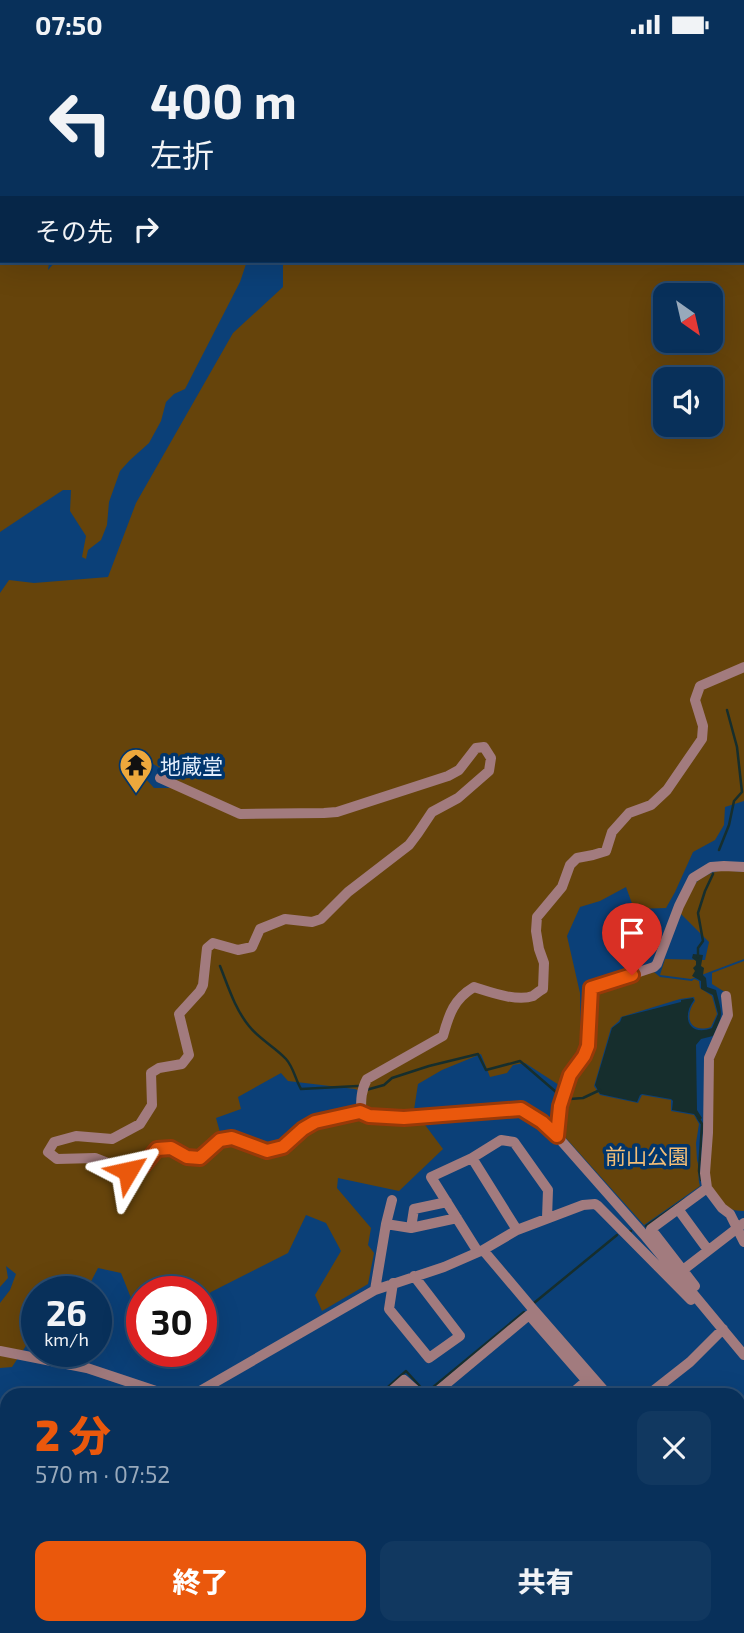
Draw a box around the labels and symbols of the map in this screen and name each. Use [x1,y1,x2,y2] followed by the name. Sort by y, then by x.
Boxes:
[653,283,723,353] north arrow
[117,746,155,795] temple icon: 地蔵堂
[160,753,223,778] place label: 地蔵堂
[602,903,662,975] pin
[91,1134,165,1208] position arrow
[605,1143,689,1168] park label: 前山公園
[126,1276,217,1367] speed limit sign: 30

